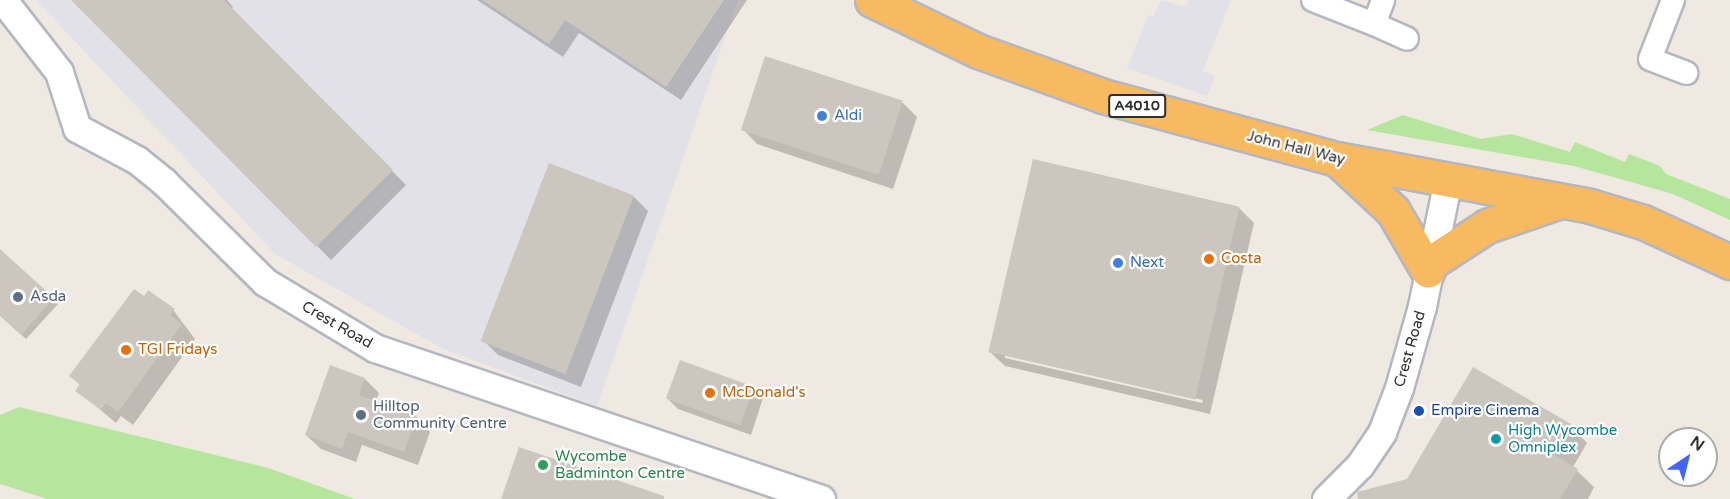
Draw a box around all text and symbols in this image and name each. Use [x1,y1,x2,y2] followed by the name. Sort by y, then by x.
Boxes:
[1107,95,1167,117] road number: A4010
[834,107,862,125] place label: Aldi
[815,109,829,123] marker: Aldi
[1245,127,1347,169] street label: John Hall Way
[1221,250,1262,268] place label: Costa
[1202,252,1216,266] marker: Costa
[1130,254,1164,272] place label: Next
[1111,256,1125,270] marker: Next
[30,288,66,306] place label: Asda
[11,290,25,304] marker: Asda
[298,298,376,352] street label: Crest Road
[1390,309,1430,389] street label: Crest Road
[138,341,218,359] place label: TGI Fridays
[119,343,133,357] marker: TGI Fridays
[722,384,806,402] place label: McDonald's
[703,386,717,400] marker: McDonald's
[373,397,507,432] place label: Hilltop Community Centre
[1431,402,1539,420] place label: Empire Cinema
[1412,404,1426,418] marker: Empire Cinema
[354,408,368,422] marker: Hilltop Community Centre
[1508,421,1617,456] place label: High Wycombe Omniplex
[1658,427,1718,487] north arrow
[1489,432,1503,446] marker: High Wycombe Omniplex
[1686,432,1708,456] text: N
[555,447,685,482] place label: Wycombe Badminton Centre
[536,458,550,472] marker: Wycombe Badminton Centre

